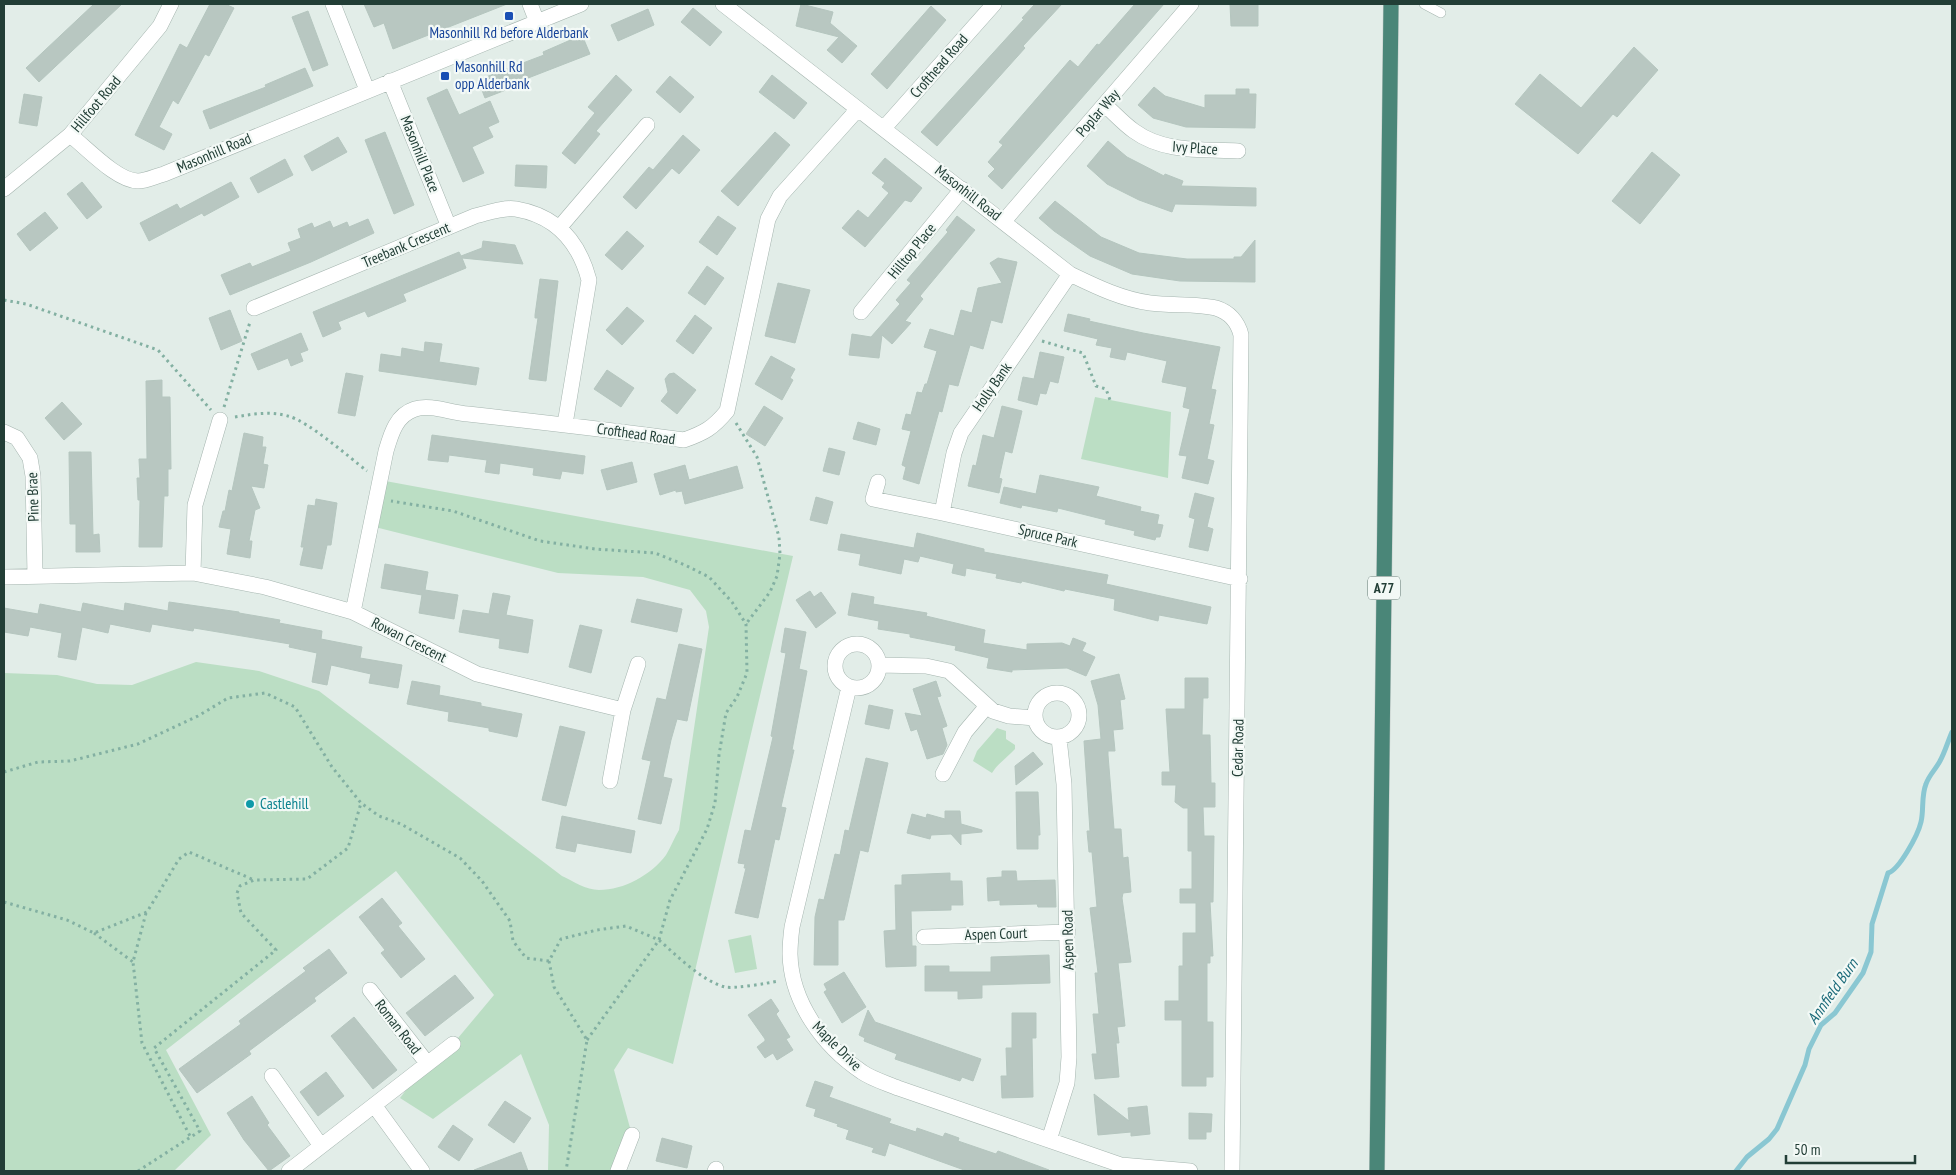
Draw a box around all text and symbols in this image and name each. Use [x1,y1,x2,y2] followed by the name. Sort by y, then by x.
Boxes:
[503,10,515,22] marker: Masonhill Rd before Alderbank
[430,23,589,42] place label: Masonhill Rd before Alderbank
[906,30,972,102] street label: Crofthead Road
[455,57,530,93] place label: Masonhill Rd opp Alderbank
[439,70,451,82] marker: Masonhill Rd opp Alderbank
[67,72,125,136] street label: Hillfoot Road
[1072,85,1124,140] street label: Poplar Way
[396,113,444,195] street label: Masonhill Place
[174,128,254,177] street label: Masonhill Road
[1172,136,1218,159] street label: Ivy Place
[931,161,1005,225] street label: Masonhill Road
[359,218,453,272] street label: Treebank Crescent
[883,219,940,282] street label: Hilltop Place
[968,358,1015,415] street label: Holly Bank
[596,419,676,448] street label: Crofthead Road
[22,472,43,522] street label: Pine Brae
[1017,519,1080,552] street label: Spruce Park
[1368,576,1400,600] road number: A77
[369,613,450,667] street label: Rowan Crescent
[1227,719,1248,777] street label: Cedar Road
[260,794,309,813] place label: Castlehill
[244,798,256,810] marker: Castlehill
[1057,910,1078,970] street label: Aspen Road
[964,923,1028,944] street label: Aspen Court
[1802,954,1862,1028] water label: Annfield Burn
[371,996,426,1058] street label: Roman Road
[809,1017,866,1074] street label: Maple Drive
[1786,1132,1915,1164] scale bar
[1794,1140,1820,1159] text: 50 m

